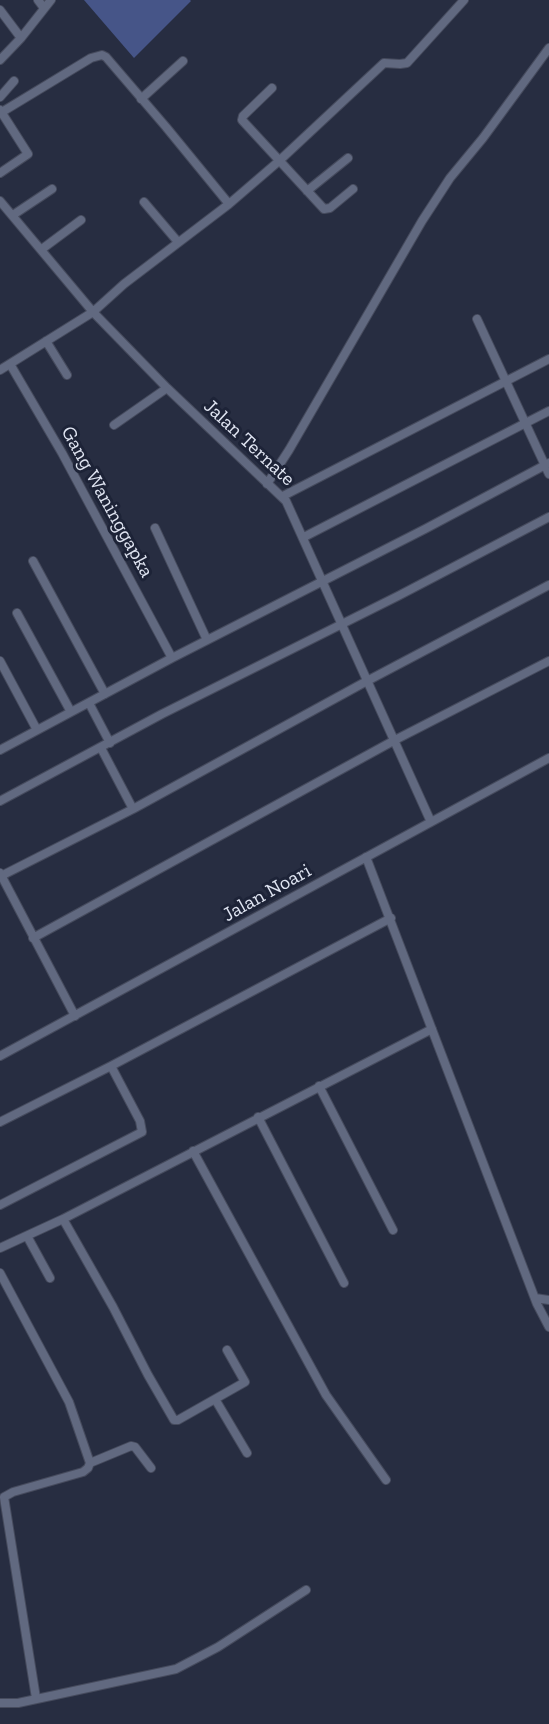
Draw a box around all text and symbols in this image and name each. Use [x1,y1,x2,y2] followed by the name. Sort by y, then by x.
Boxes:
[198,395,300,491] street label: Jalan Ternate
[56,422,158,582] street label: Gang Waninggapka
[219,859,315,927] street label: Jalan Noari

